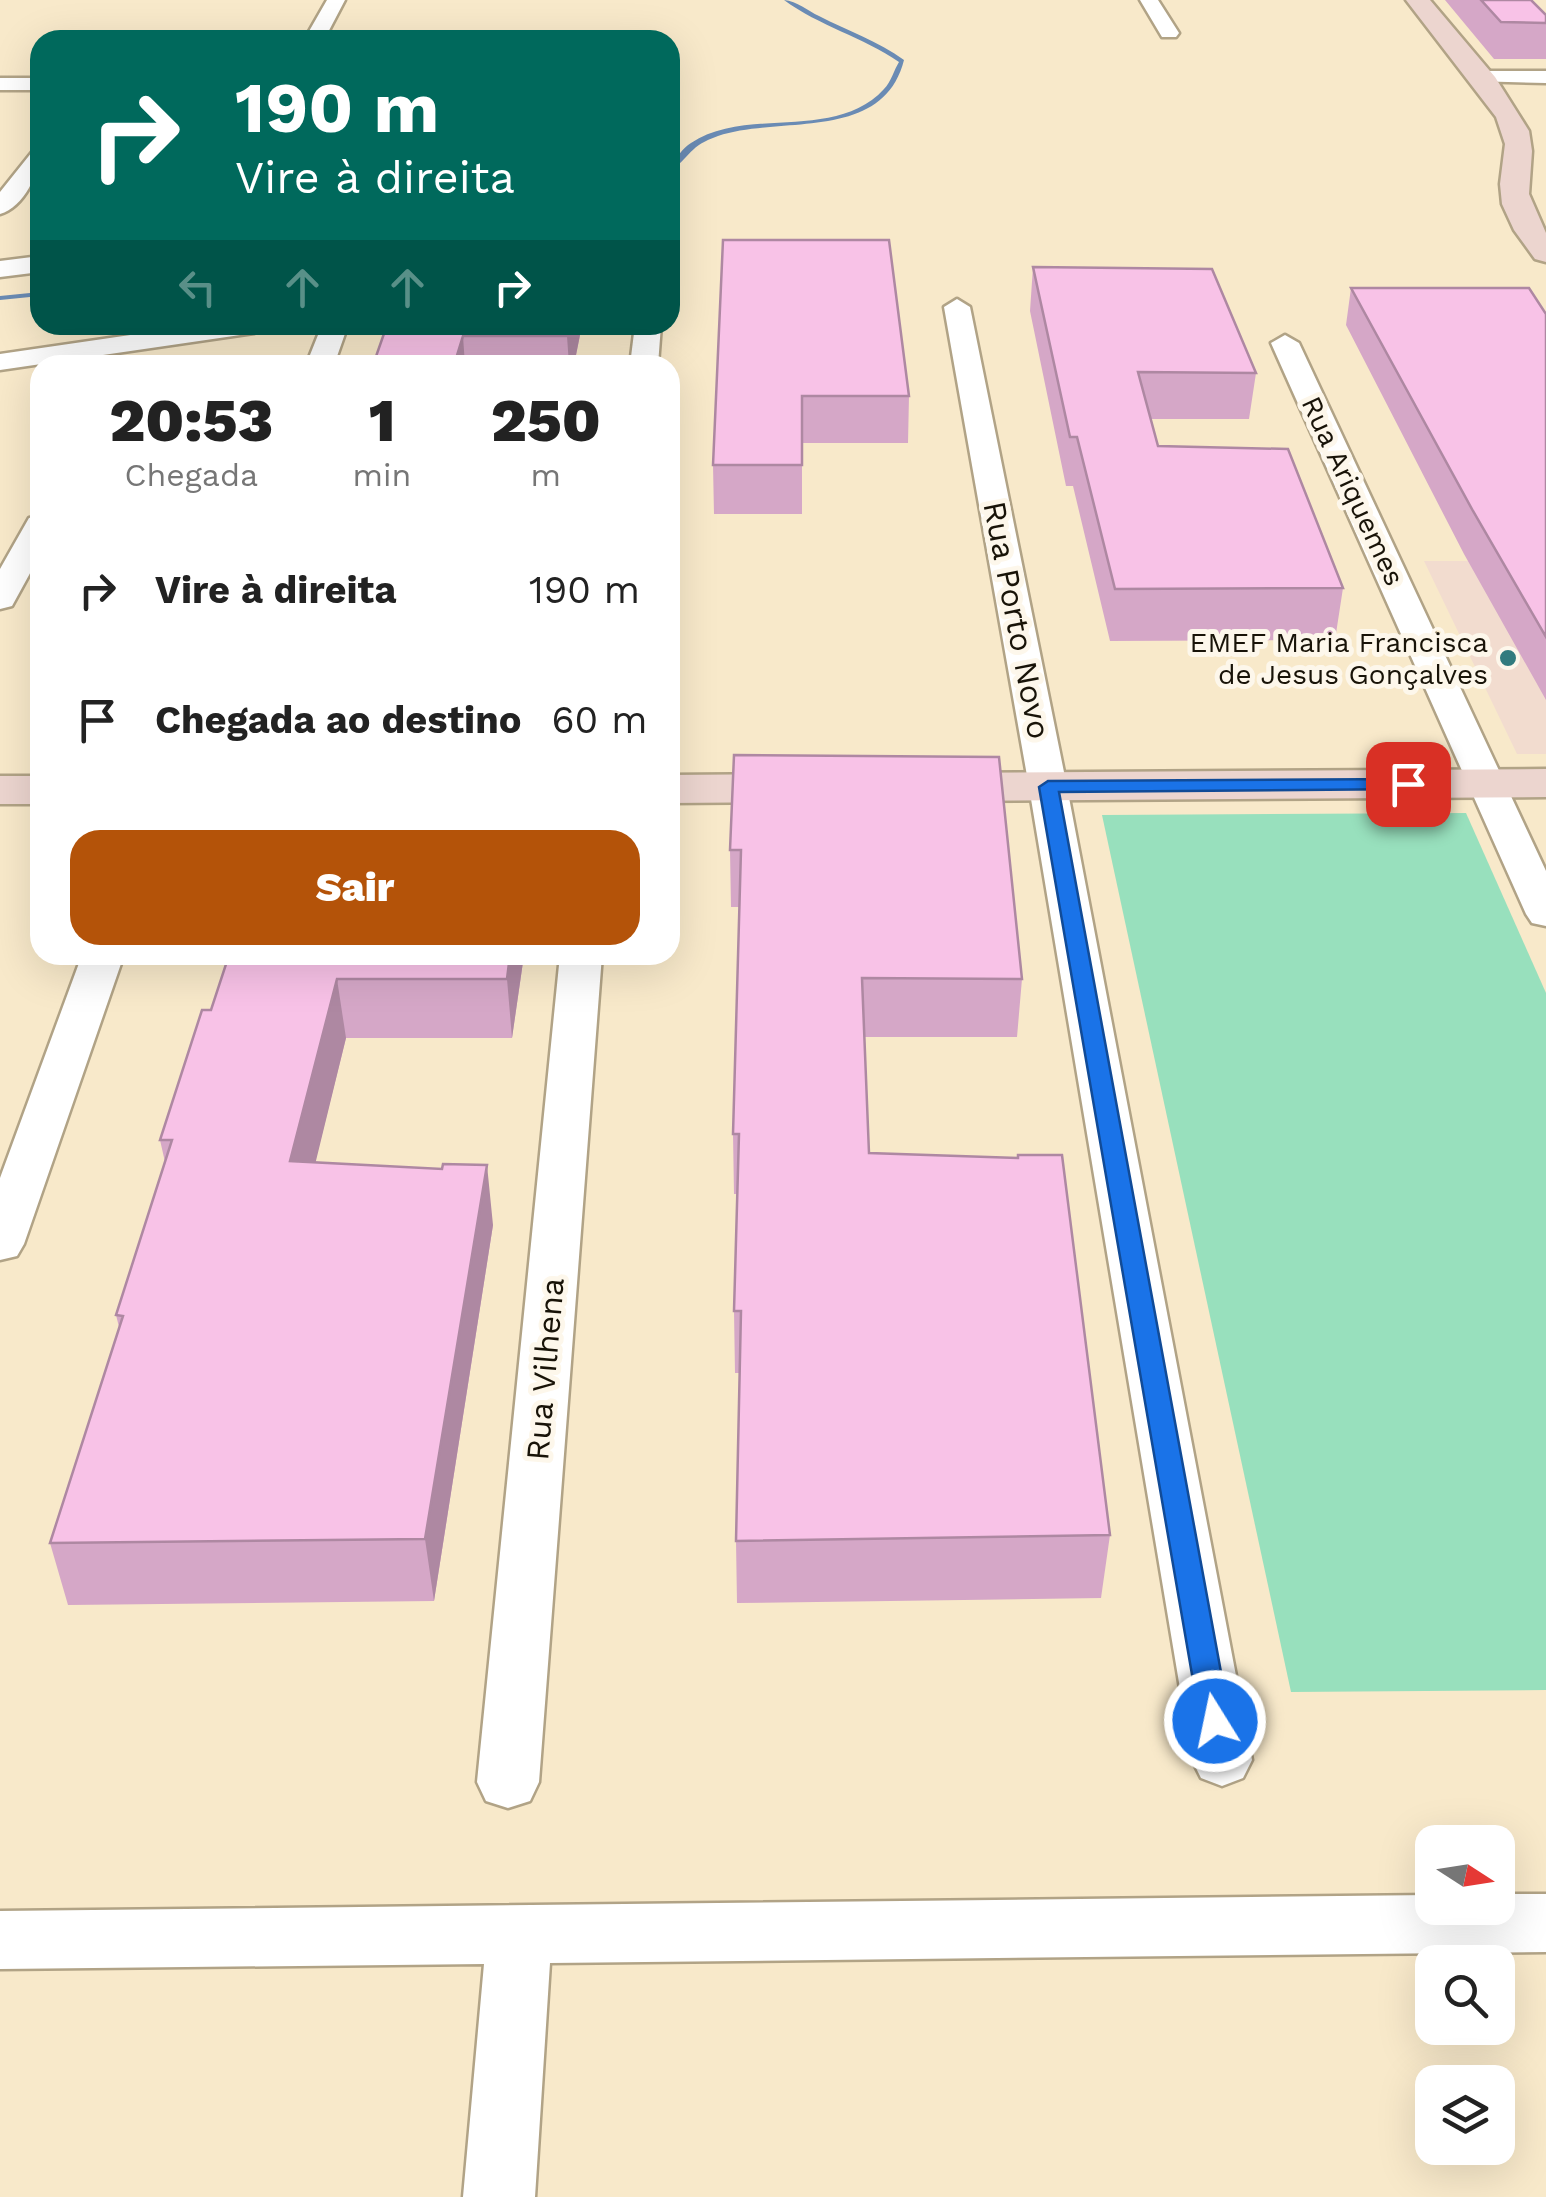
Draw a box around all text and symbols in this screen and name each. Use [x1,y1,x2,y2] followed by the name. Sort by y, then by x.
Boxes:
[235,67,439,149] text: 190 m
[70,70,200,200] icon: right
[235,151,515,204] text: Vire à direita
[170,260,225,315] icon: left
[275,260,330,315] icon: ahead
[380,260,435,315] icon: ahead
[485,260,540,315] icon: right
[109,385,273,456] text: 20:53
[369,385,395,456] text: 1
[491,385,601,456] text: 250
[1295,391,1411,591] street label: Rua Ariquemes
[125,456,258,494] text: Chegada
[353,456,411,494] text: min
[530,456,561,494] text: m
[975,498,1059,742] street label: Rua Porto Novo
[70,563,125,618] icon: right
[155,568,396,612] text: Vire à direita
[529,568,640,612] text: 190 m
[1190,626,1488,691] place label: EMEF Maria Francisca de Jesus Gonçalves
[1497,647,1519,669] marker: EMEF Maria Francisca de Jesus Gonçalves
[70,693,125,748] icon: arrive
[155,698,522,742] text: Chegada ao destino
[552,698,647,742] text: 60 m
[1366,742,1451,827] pin
[1381,757,1436,812] icon: arrive
[70,830,640,945] button: Sair
[518,1276,572,1462] street label: Rua Vilhena
[1163,1669,1267,1773] position arrow
[1415,1825,1515,1925] north arrow
[1415,1825,1515,2165] map controls
[1415,1945,1515,2045] button: search
[1415,2065,1515,2165] button: layers

